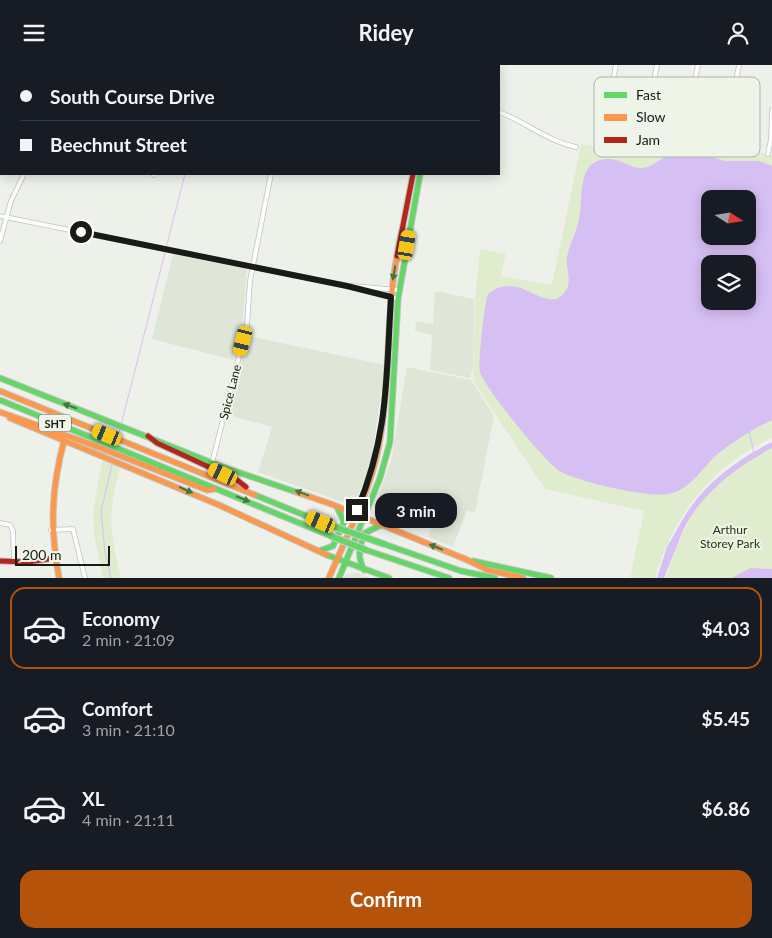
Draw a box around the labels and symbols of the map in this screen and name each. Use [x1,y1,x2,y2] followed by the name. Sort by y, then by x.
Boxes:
[594,77,760,157] legend
[636,86,661,103] text: Fast
[636,108,666,125] text: Slow
[636,131,660,148] text: Jam
[701,190,756,245] north arrow
[70,221,92,243] route start
[397,229,416,261] car
[389,266,397,282] one-way arrow
[232,325,253,357] car
[216,363,244,421] street label: Spice Lane
[62,402,77,409] one-way arrow
[39,414,71,431] road number: SHT
[90,422,123,448] car
[206,461,239,487] car
[179,487,193,495] one-way arrow
[294,489,309,497] one-way arrow
[374,493,457,527] callout: 3 min
[235,496,250,504] one-way arrow
[346,499,368,521] route end
[304,509,337,535] car
[700,522,761,551] park label: Arthur Storey Park
[15,543,110,566] scale bar
[429,543,443,551] one-way arrow

